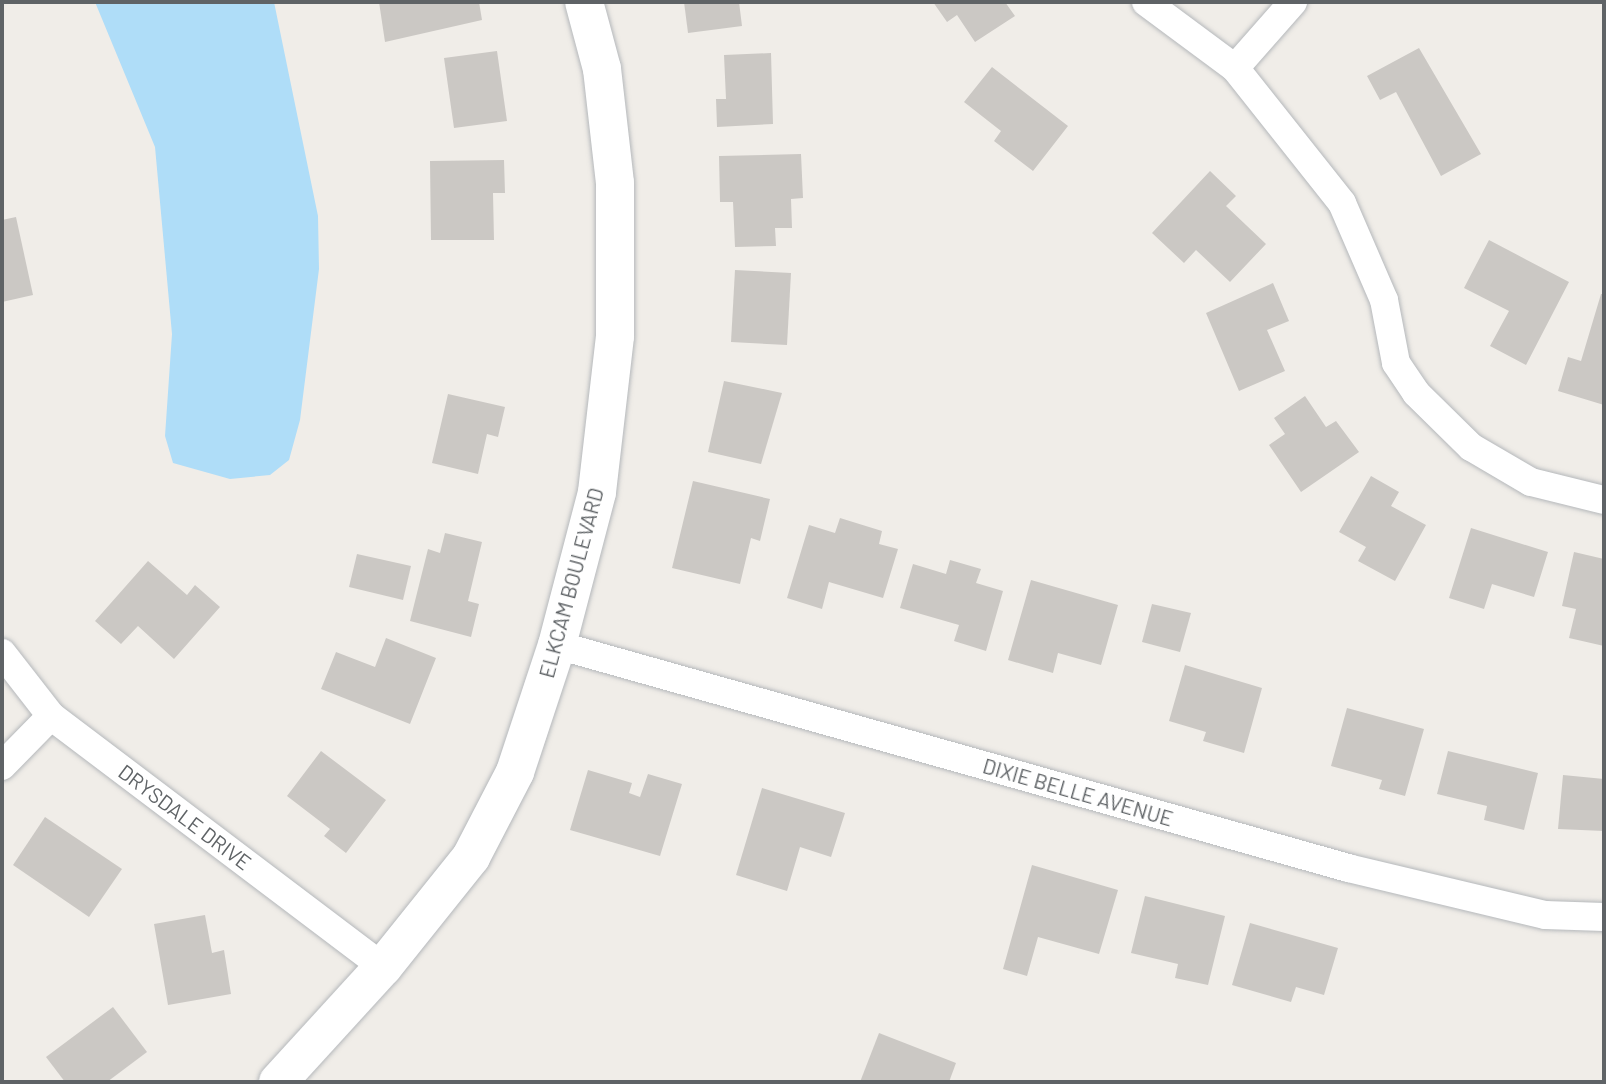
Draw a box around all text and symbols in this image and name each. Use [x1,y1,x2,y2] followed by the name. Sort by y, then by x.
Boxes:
[534,485,608,681] street label: ELKCAM BOULEVARD
[980,753,1176,831] street label: DIXIE BELLE AVENUE
[114,759,256,875] street label: DRYSDALE DRIVE

